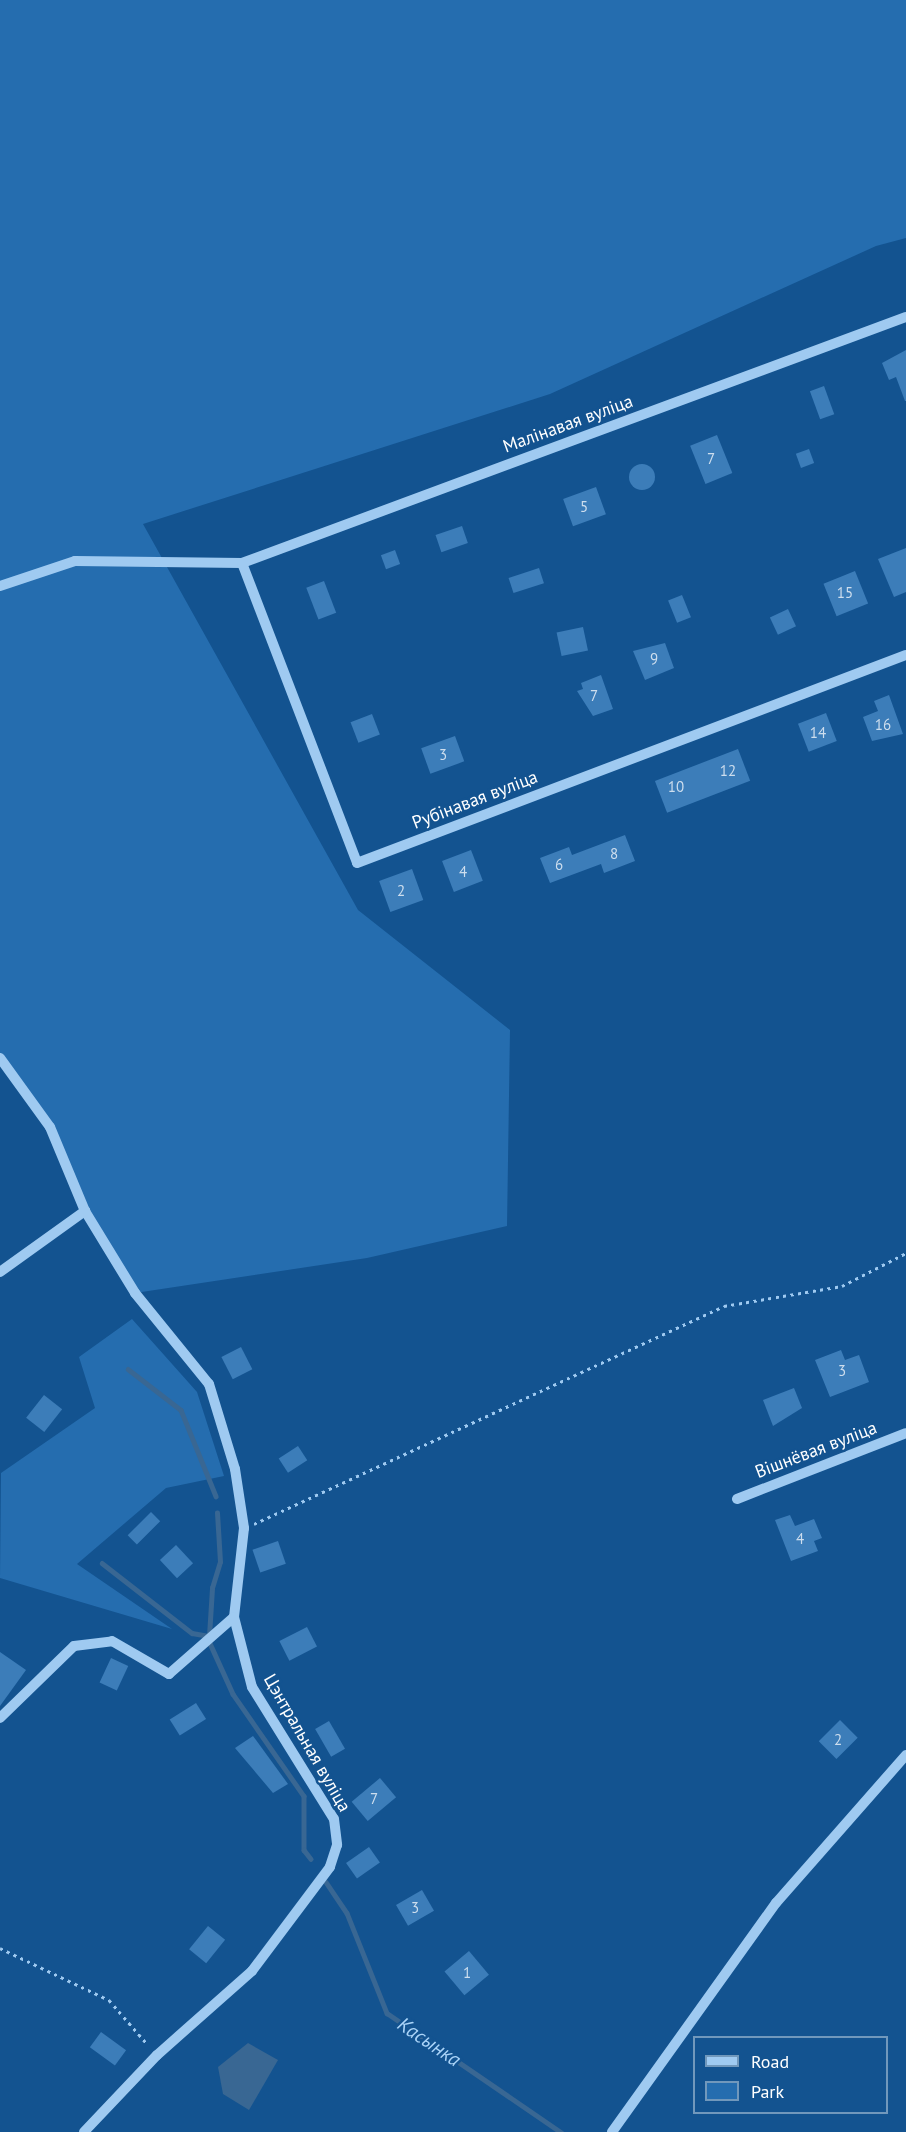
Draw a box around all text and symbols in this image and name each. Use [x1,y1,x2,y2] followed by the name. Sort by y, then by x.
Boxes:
[500,390,636,458] street label: Малінавая вуліца
[707,450,715,468] house number: 7
[580,498,588,516] house number: 5
[837,584,853,602] house number: 15
[650,650,658,668] house number: 9
[590,687,598,705] house number: 7
[875,716,891,734] house number: 16
[810,724,826,742] house number: 14
[439,746,447,764] house number: 3
[720,762,736,780] house number: 12
[409,766,541,834] street label: Рубінавая вуліца
[668,778,684,796] house number: 10
[610,845,618,863] house number: 8
[555,856,563,874] house number: 6
[459,863,467,881] house number: 4
[397,882,405,900] house number: 2
[838,1362,846,1380] house number: 3
[752,1417,880,1483] street label: Вішнёвая вуліца
[796,1530,804,1548] house number: 4
[259,1670,355,1816] street label: Цэнтральная вуліца
[834,1731,842,1749] house number: 2
[370,1790,378,1808] house number: 7
[411,1899,419,1917] house number: 3
[463,1964,471,1982] house number: 1
[393,2012,465,2072] water label: Касынка
[693,2036,888,2114] legend
[751,2050,789,2073] text: Road
[751,2080,784,2103] text: Park

